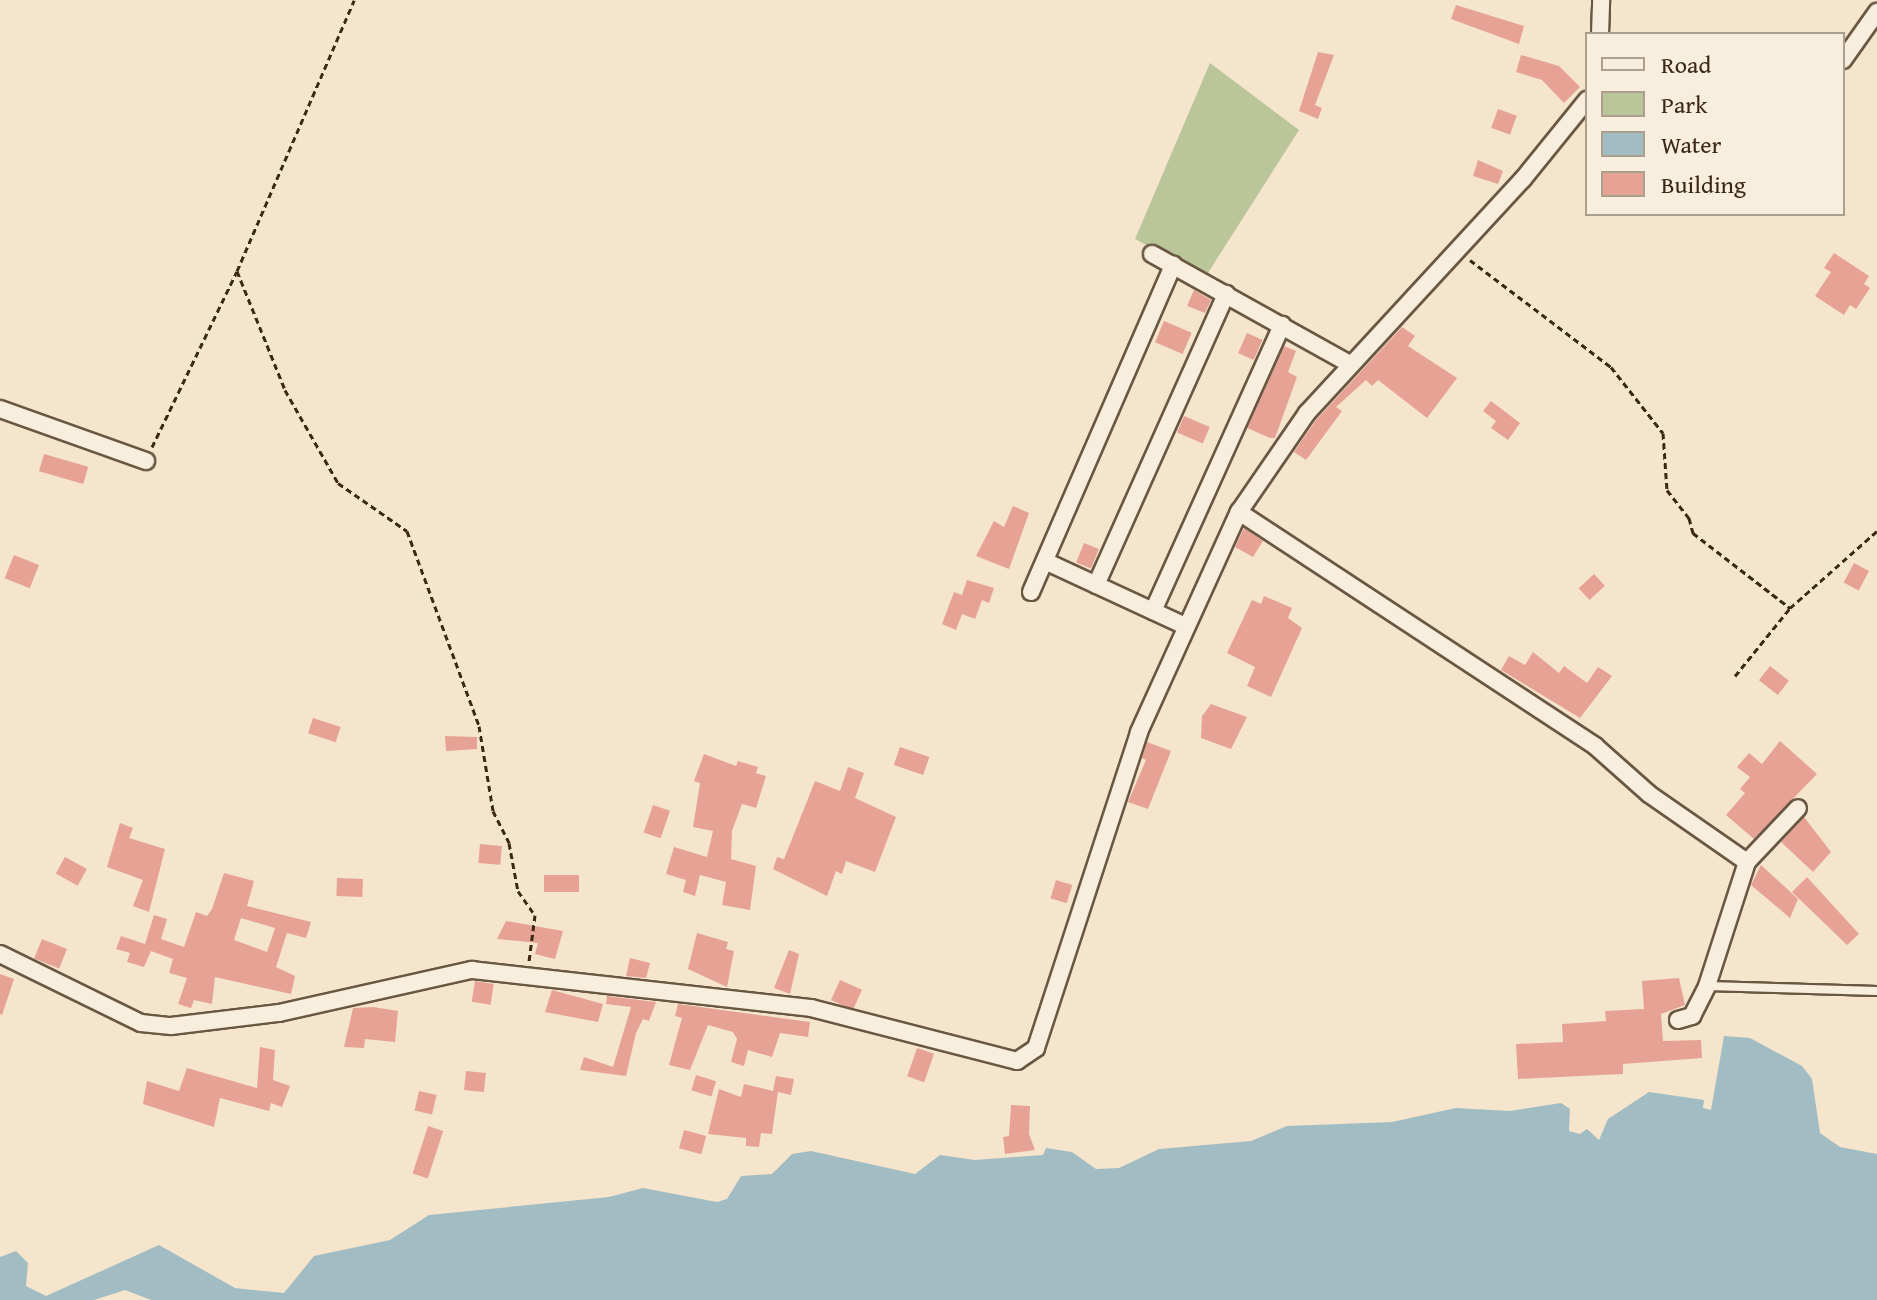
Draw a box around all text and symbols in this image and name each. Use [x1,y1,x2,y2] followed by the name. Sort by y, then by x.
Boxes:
[1585,32,1845,216] legend
[1661,47,1711,82] text: Road
[1661,87,1707,122] text: Park
[1661,127,1721,162] text: Water
[1661,167,1746,202] text: Building

